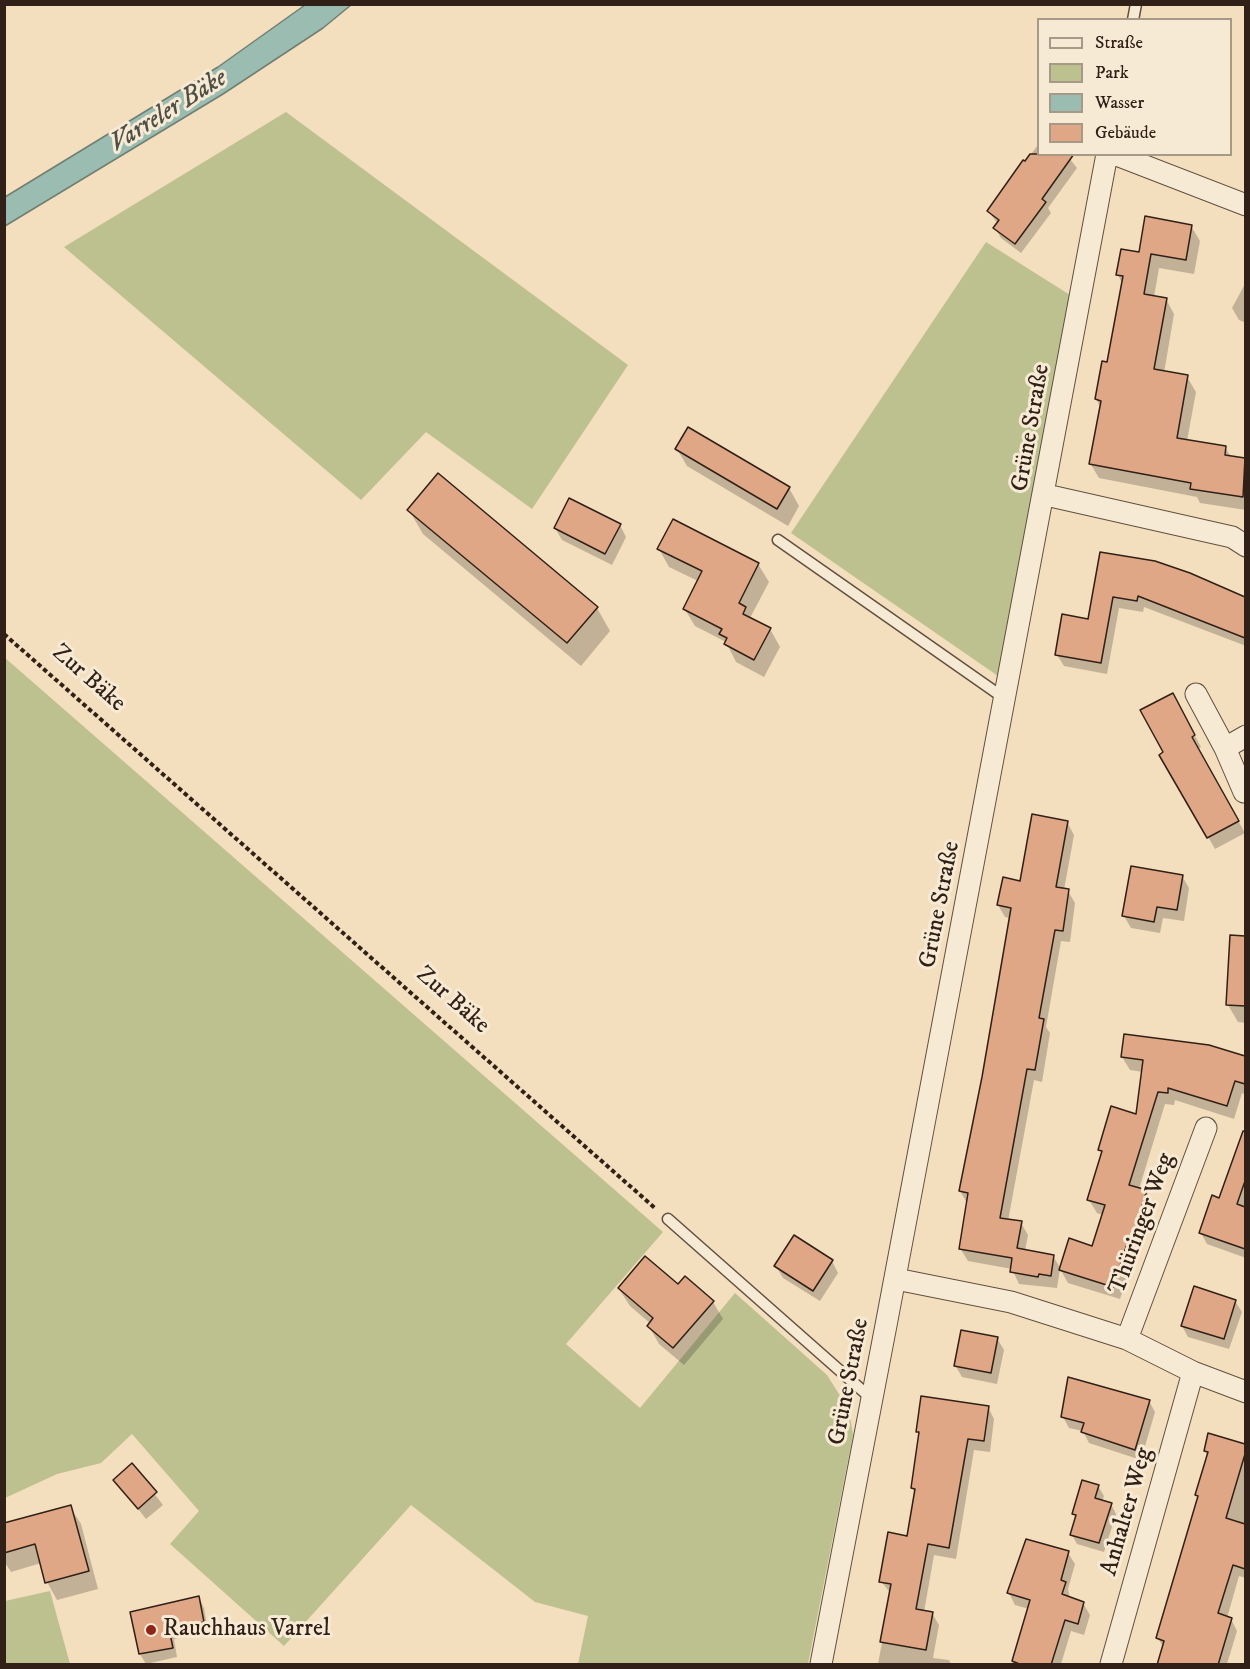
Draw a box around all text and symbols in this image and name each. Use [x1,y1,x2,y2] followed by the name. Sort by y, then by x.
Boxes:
[1037,18,1232,156] legend
[1095,32,1143,54] text: Straße
[1095,62,1129,84] text: Park
[105,64,233,160] water label: Varreler Bäke
[1095,92,1144,114] text: Wasser
[1095,122,1156,144] text: Gebäude
[1007,362,1057,494] street label: Grüne Straße
[45,639,131,719] street label: Zur Bäke
[915,839,967,971] street label: Grüne Straße
[409,961,495,1041] street label: Zur Bäke
[1104,1150,1182,1298] street label: Thüringer Weg
[824,1316,876,1448] street label: Grüne Straße
[1096,1445,1160,1579] street label: Anhalter Weg
[163,1616,330,1644] place label: Rauchhaus Varrel
[144,1623,158,1637] marker: Rauchhaus Varrel

